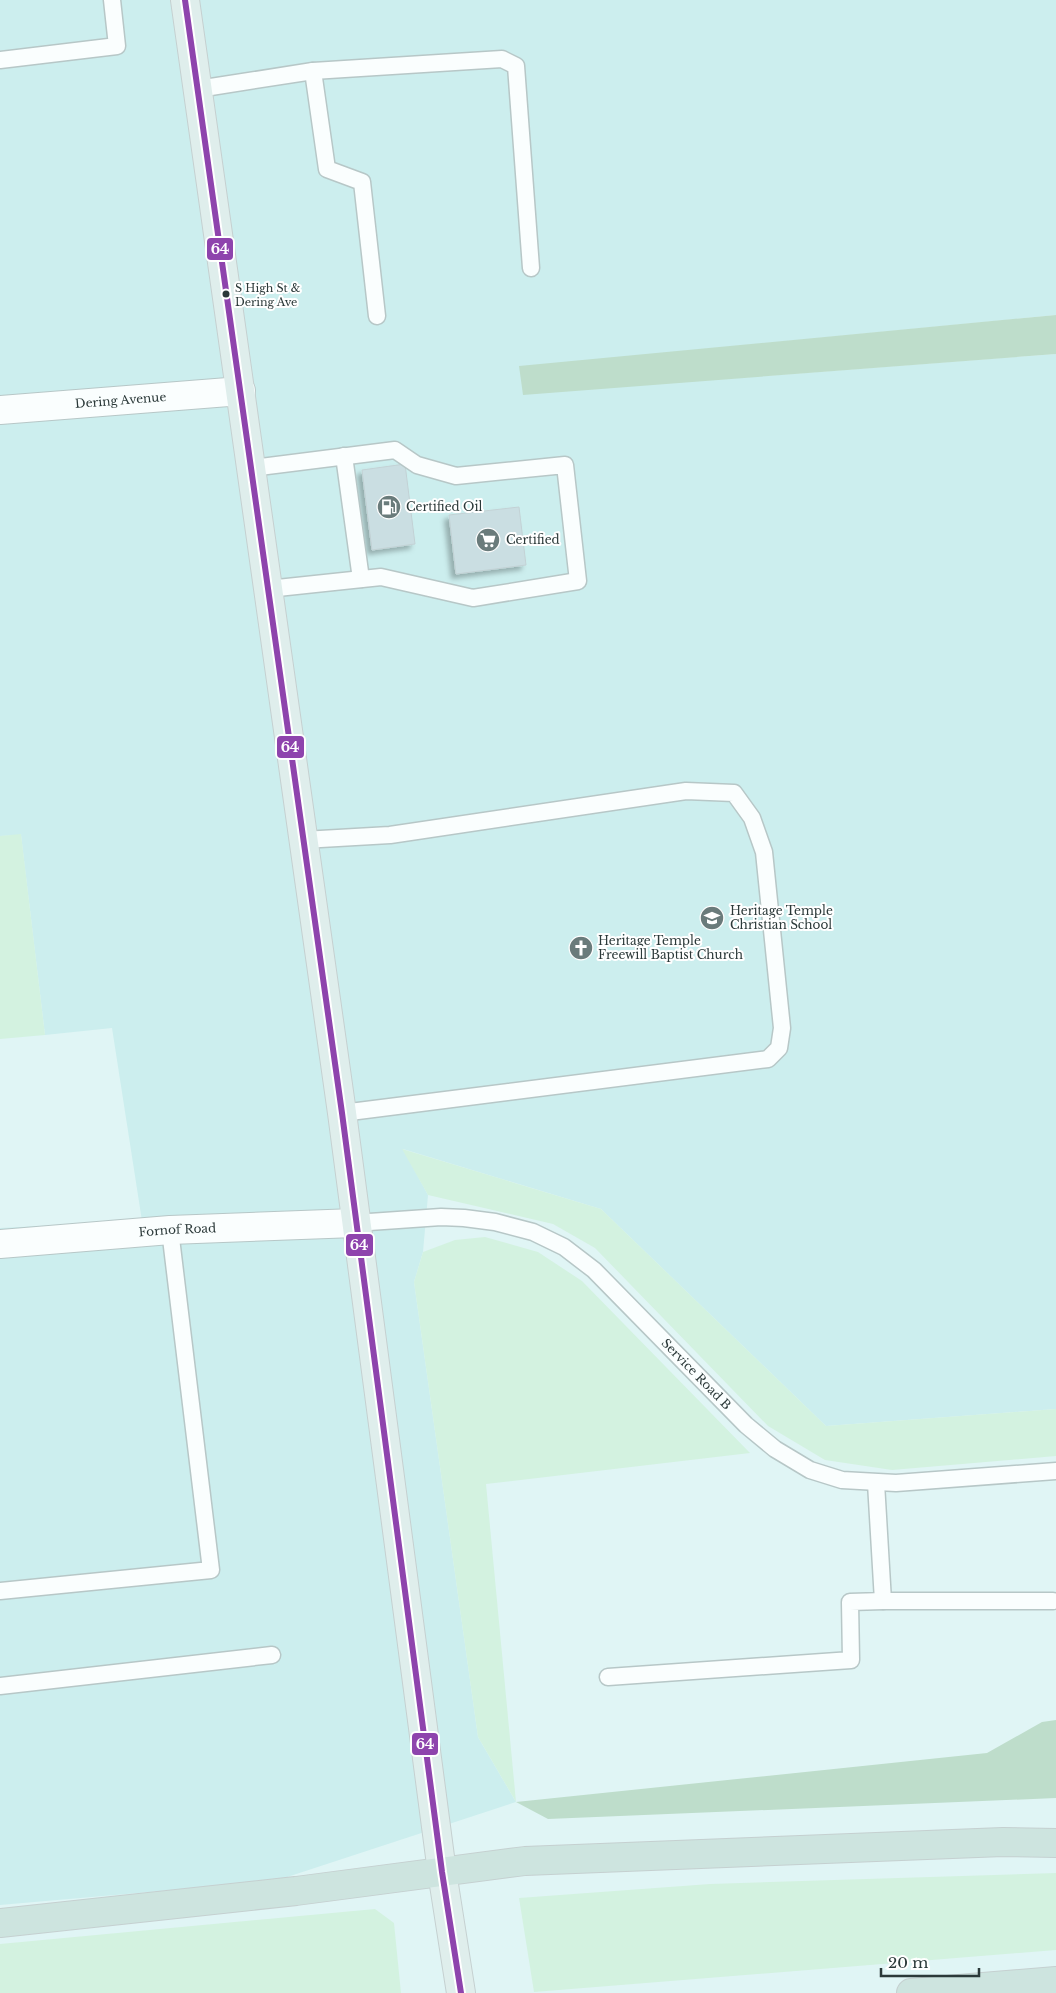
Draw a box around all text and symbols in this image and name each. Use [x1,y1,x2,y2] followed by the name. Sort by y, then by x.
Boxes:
[206,237,234,261] line badge: 64
[211,240,229,258] text: 64
[235,281,301,309] place label: S High St & Dering Ave
[221,289,231,299] marker: S High St & Dering Ave
[74,389,167,411] street label: Dering Avenue
[376,494,402,520] fuel station icon: Certified Oil
[406,499,483,514] place label: Certified Oil
[475,527,501,553] supermarket icon: Certified
[506,532,560,547] place label: Certified
[276,735,305,759] line badge: 64
[281,738,299,756] text: 64
[730,903,833,932] place label: Heritage Temple Christian School
[699,905,725,931] school or university icon: Heritage Temple Christian School
[598,933,743,962] place label: Heritage Temple Freewill Baptist Church
[568,935,594,961] church icon: Heritage Temple Freewill Baptist Church
[138,1220,216,1240] street label: Fornof Road
[345,1233,374,1257] line badge: 64
[350,1236,368,1254] text: 64
[659,1335,735,1412] street label: Service Road B
[411,1732,439,1756] line badge: 64
[416,1735,434,1753] text: 64
[881,1946,978,1978] scale bar
[888,1953,928,1972] text: 20 m

